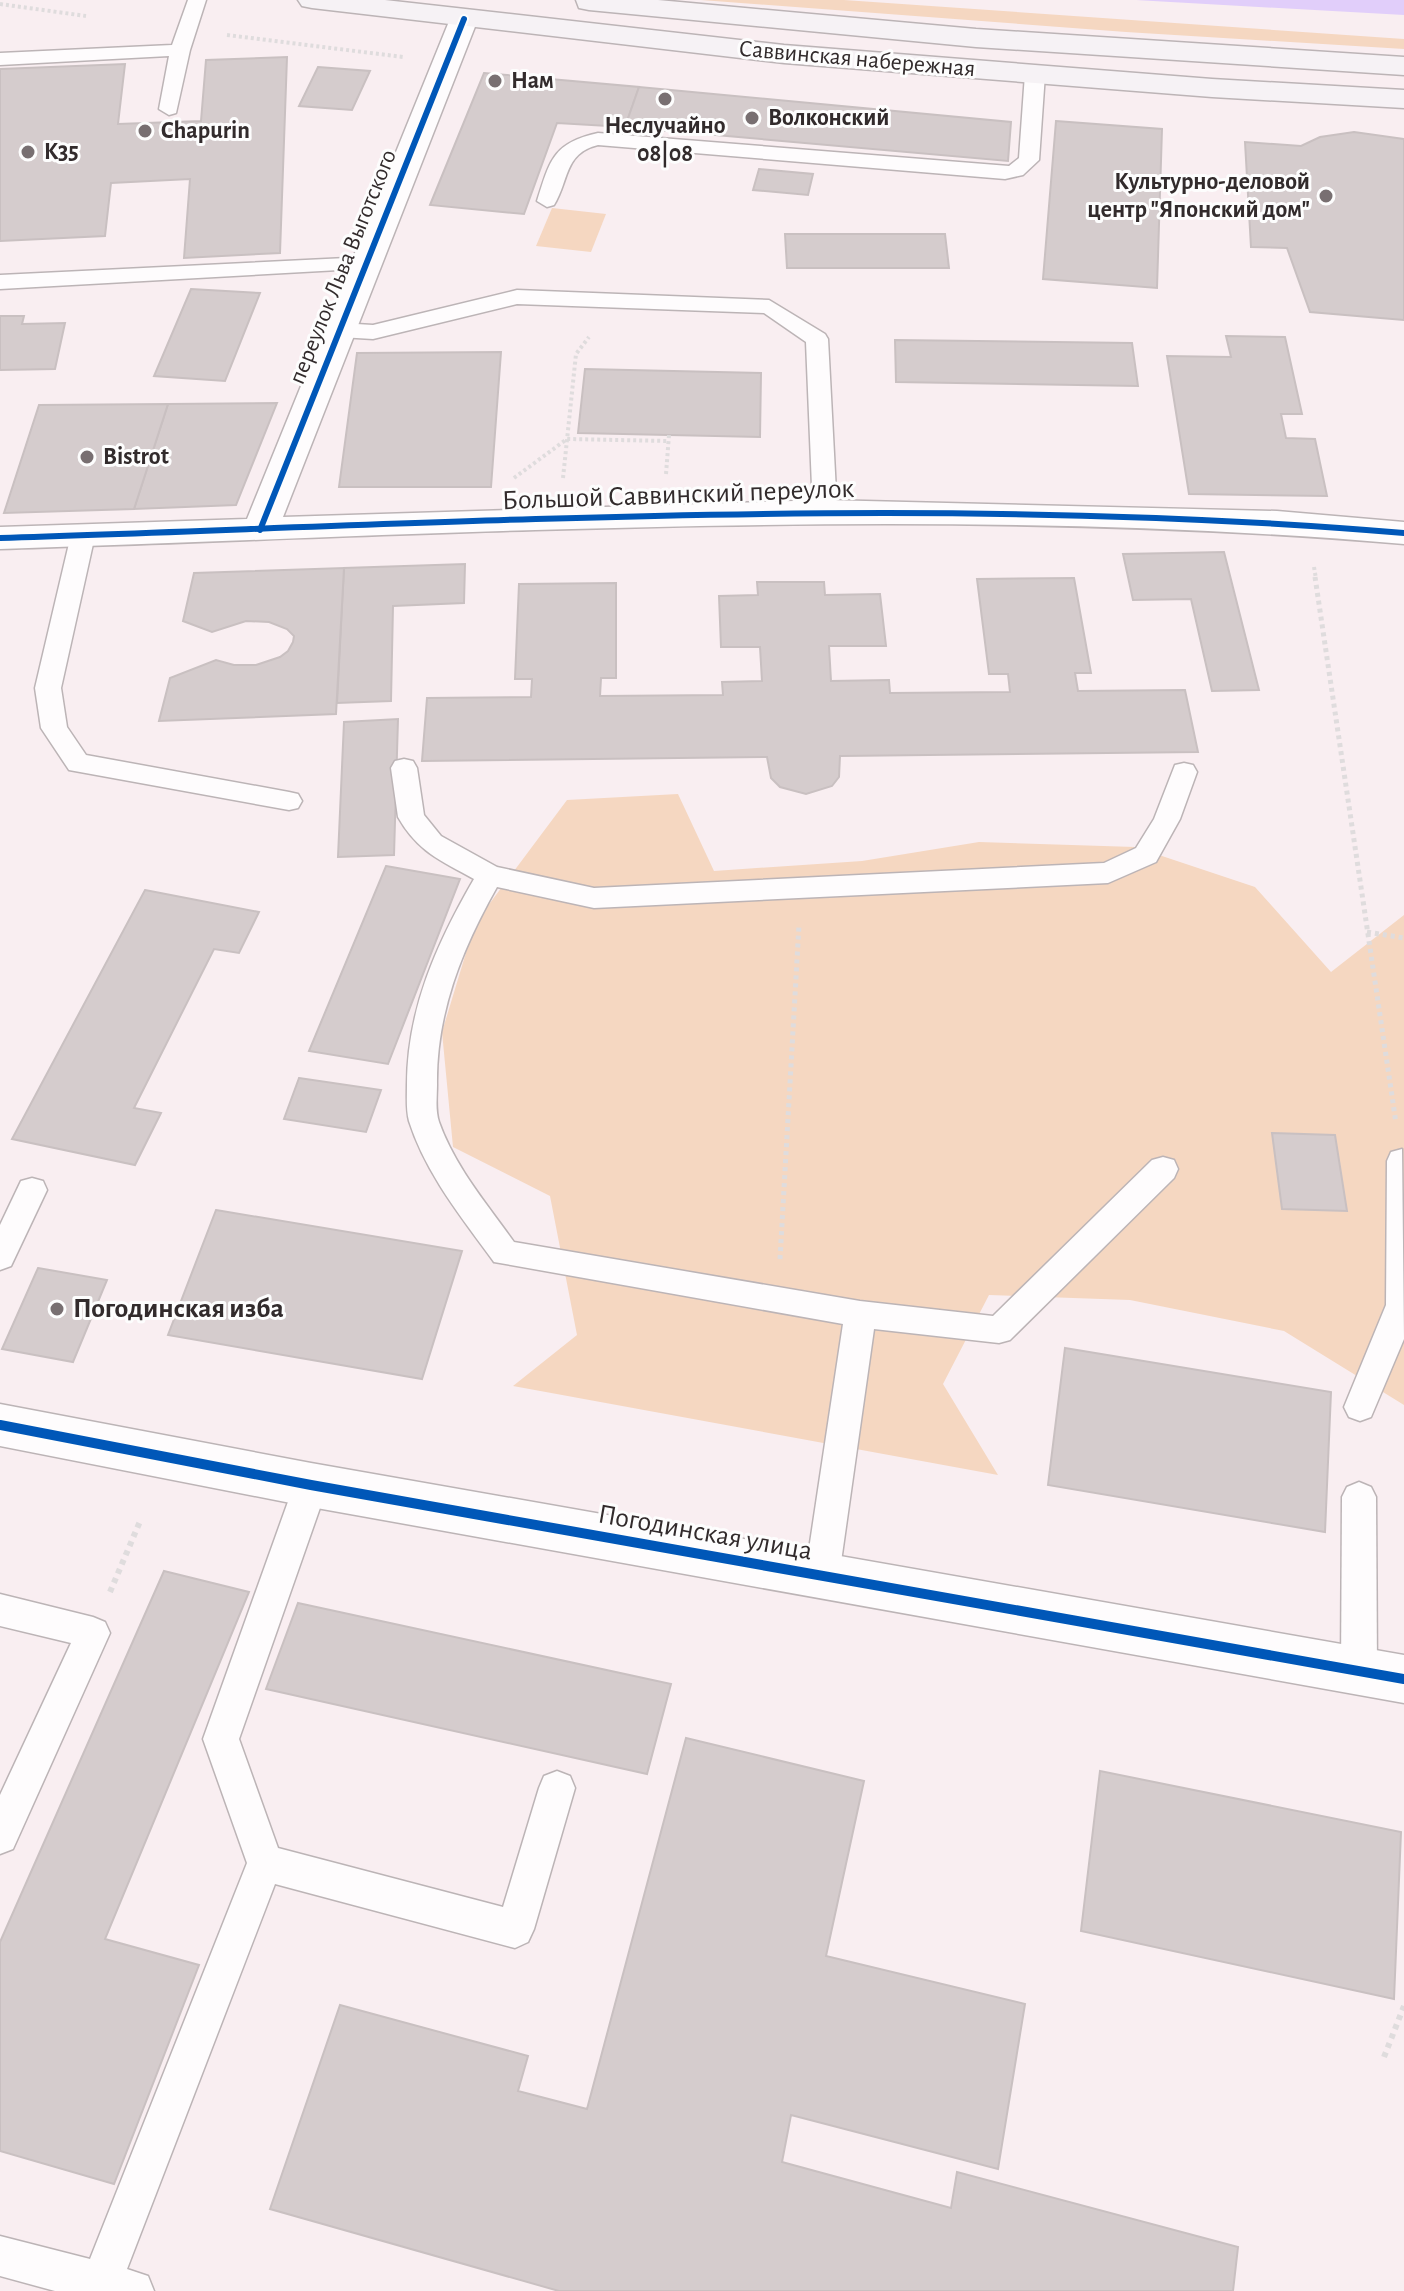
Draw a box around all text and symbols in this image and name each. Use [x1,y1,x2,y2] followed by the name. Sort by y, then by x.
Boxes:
[738,37,976,81] street label: Саввинская набережная
[511,69,554,93] place label: Нам
[486,72,504,90] marker: Нам
[656,90,674,108] marker: Неслучайно 08|08
[768,106,889,130] place label: Волконский
[743,109,761,127] marker: Волконский
[605,114,726,168] place label: Неслучайно 08|08
[161,119,250,143] place label: Chapurin
[136,122,154,140] marker: Chapurin
[44,140,79,164] place label: K35
[19,143,37,161] marker: K35
[285,146,401,388] street label: переулок Льва Выготского
[1087,170,1310,222] place label: Культурно-деловой центр "Японский дом"
[1317,187,1335,205] marker: Культурно-деловой центр "Японский дом"
[103,445,169,469] place label: Bistrot
[78,448,96,466] marker: Bistrot
[501,475,855,515] street label: Большой Саввинский переулок
[73,1295,284,1323] place label: Погодинская изба
[48,1300,66,1318] marker: Погодинская изба
[596,1500,815,1566] street label: Погодинская улица

